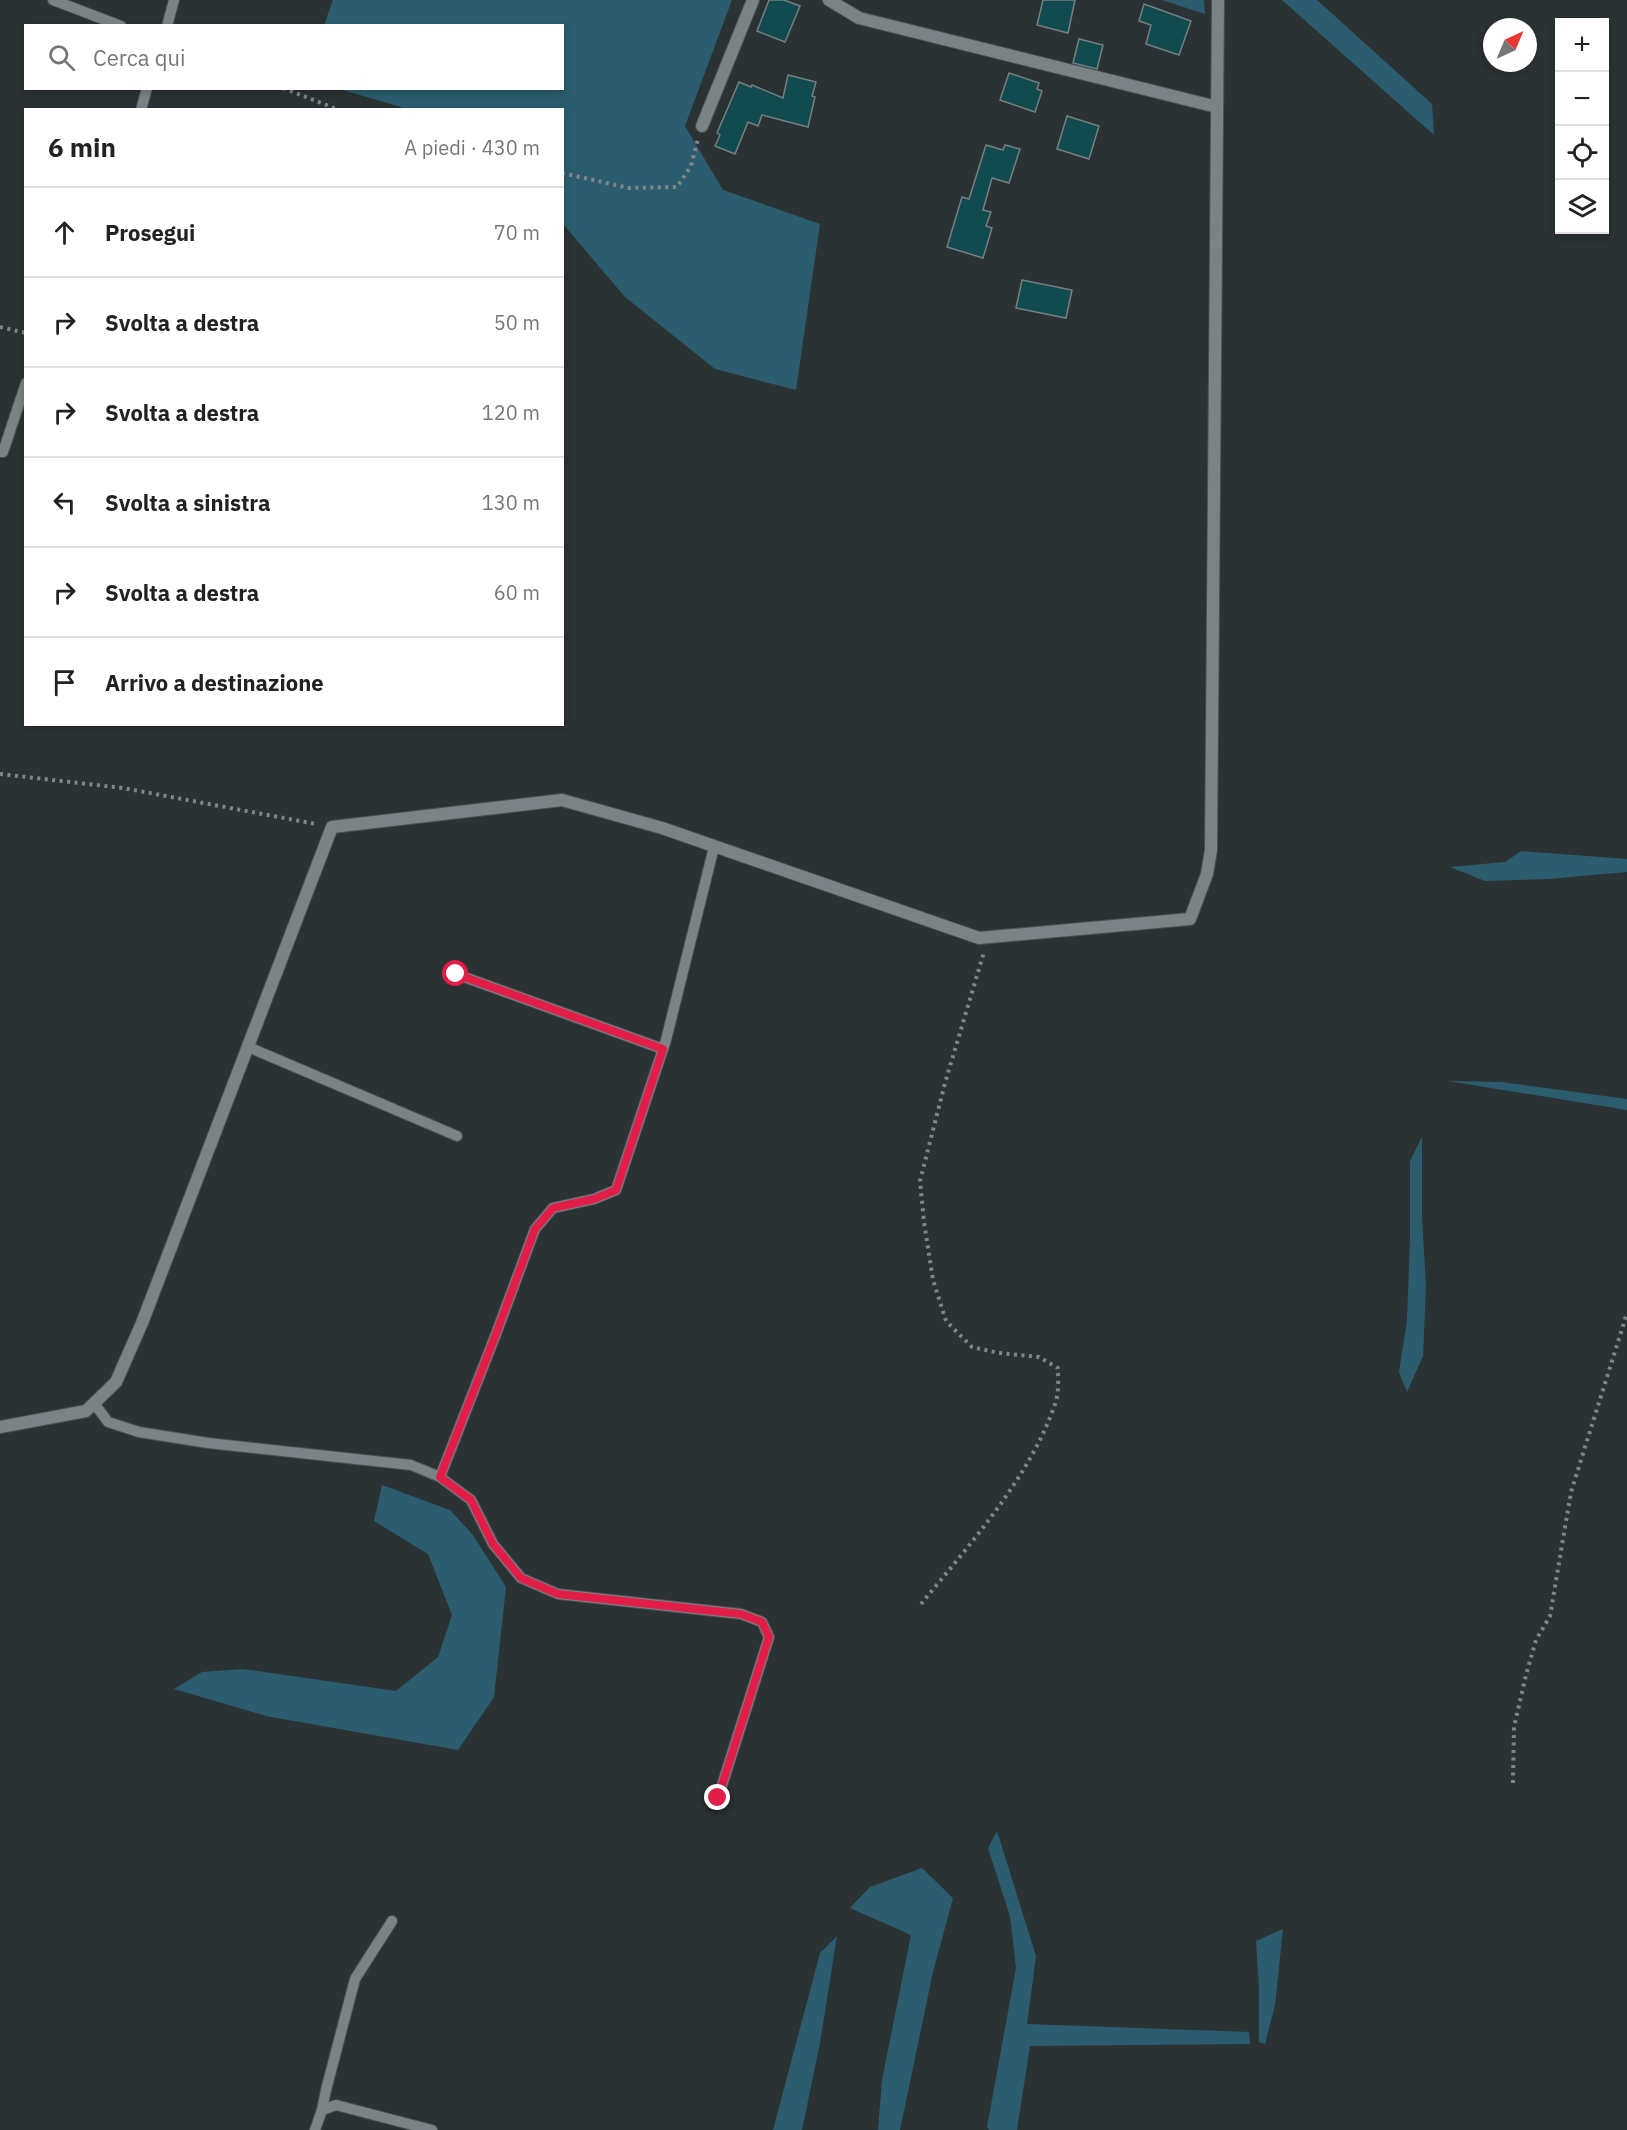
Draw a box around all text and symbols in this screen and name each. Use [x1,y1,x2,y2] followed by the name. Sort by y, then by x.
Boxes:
[1483,18,1537,72] north arrow
[1555,18,1609,234] map controls
[1555,18,1609,72] button: +
[24,24,564,90] search box
[45,41,78,74] icon: search
[93,43,185,72] text: Cerca qui
[1555,72,1609,126] button: −
[1555,126,1609,180] button: locate
[48,130,116,164] text: 6 min
[404,134,540,161] text: A piedi · 430 m
[1555,180,1609,234] button: layers
[48,216,81,249] icon: ahead
[105,218,195,247] text: Prosegui
[494,219,540,246] text: 70 m
[48,306,81,339] icon: right
[105,308,259,337] text: Svolta a destra
[494,309,540,336] text: 50 m
[48,396,81,429] icon: right
[105,398,259,427] text: Svolta a destra
[482,399,540,426] text: 120 m
[48,486,81,519] icon: left
[105,488,270,517] text: Svolta a sinistra
[482,489,540,516] text: 130 m
[48,576,81,609] icon: right
[105,578,259,607] text: Svolta a destra
[494,579,540,606] text: 60 m
[48,666,81,699] icon: arrive
[105,668,324,697] text: Arrivo a destinazione
[442,960,468,986] route start
[704,1784,730,1810] route end

